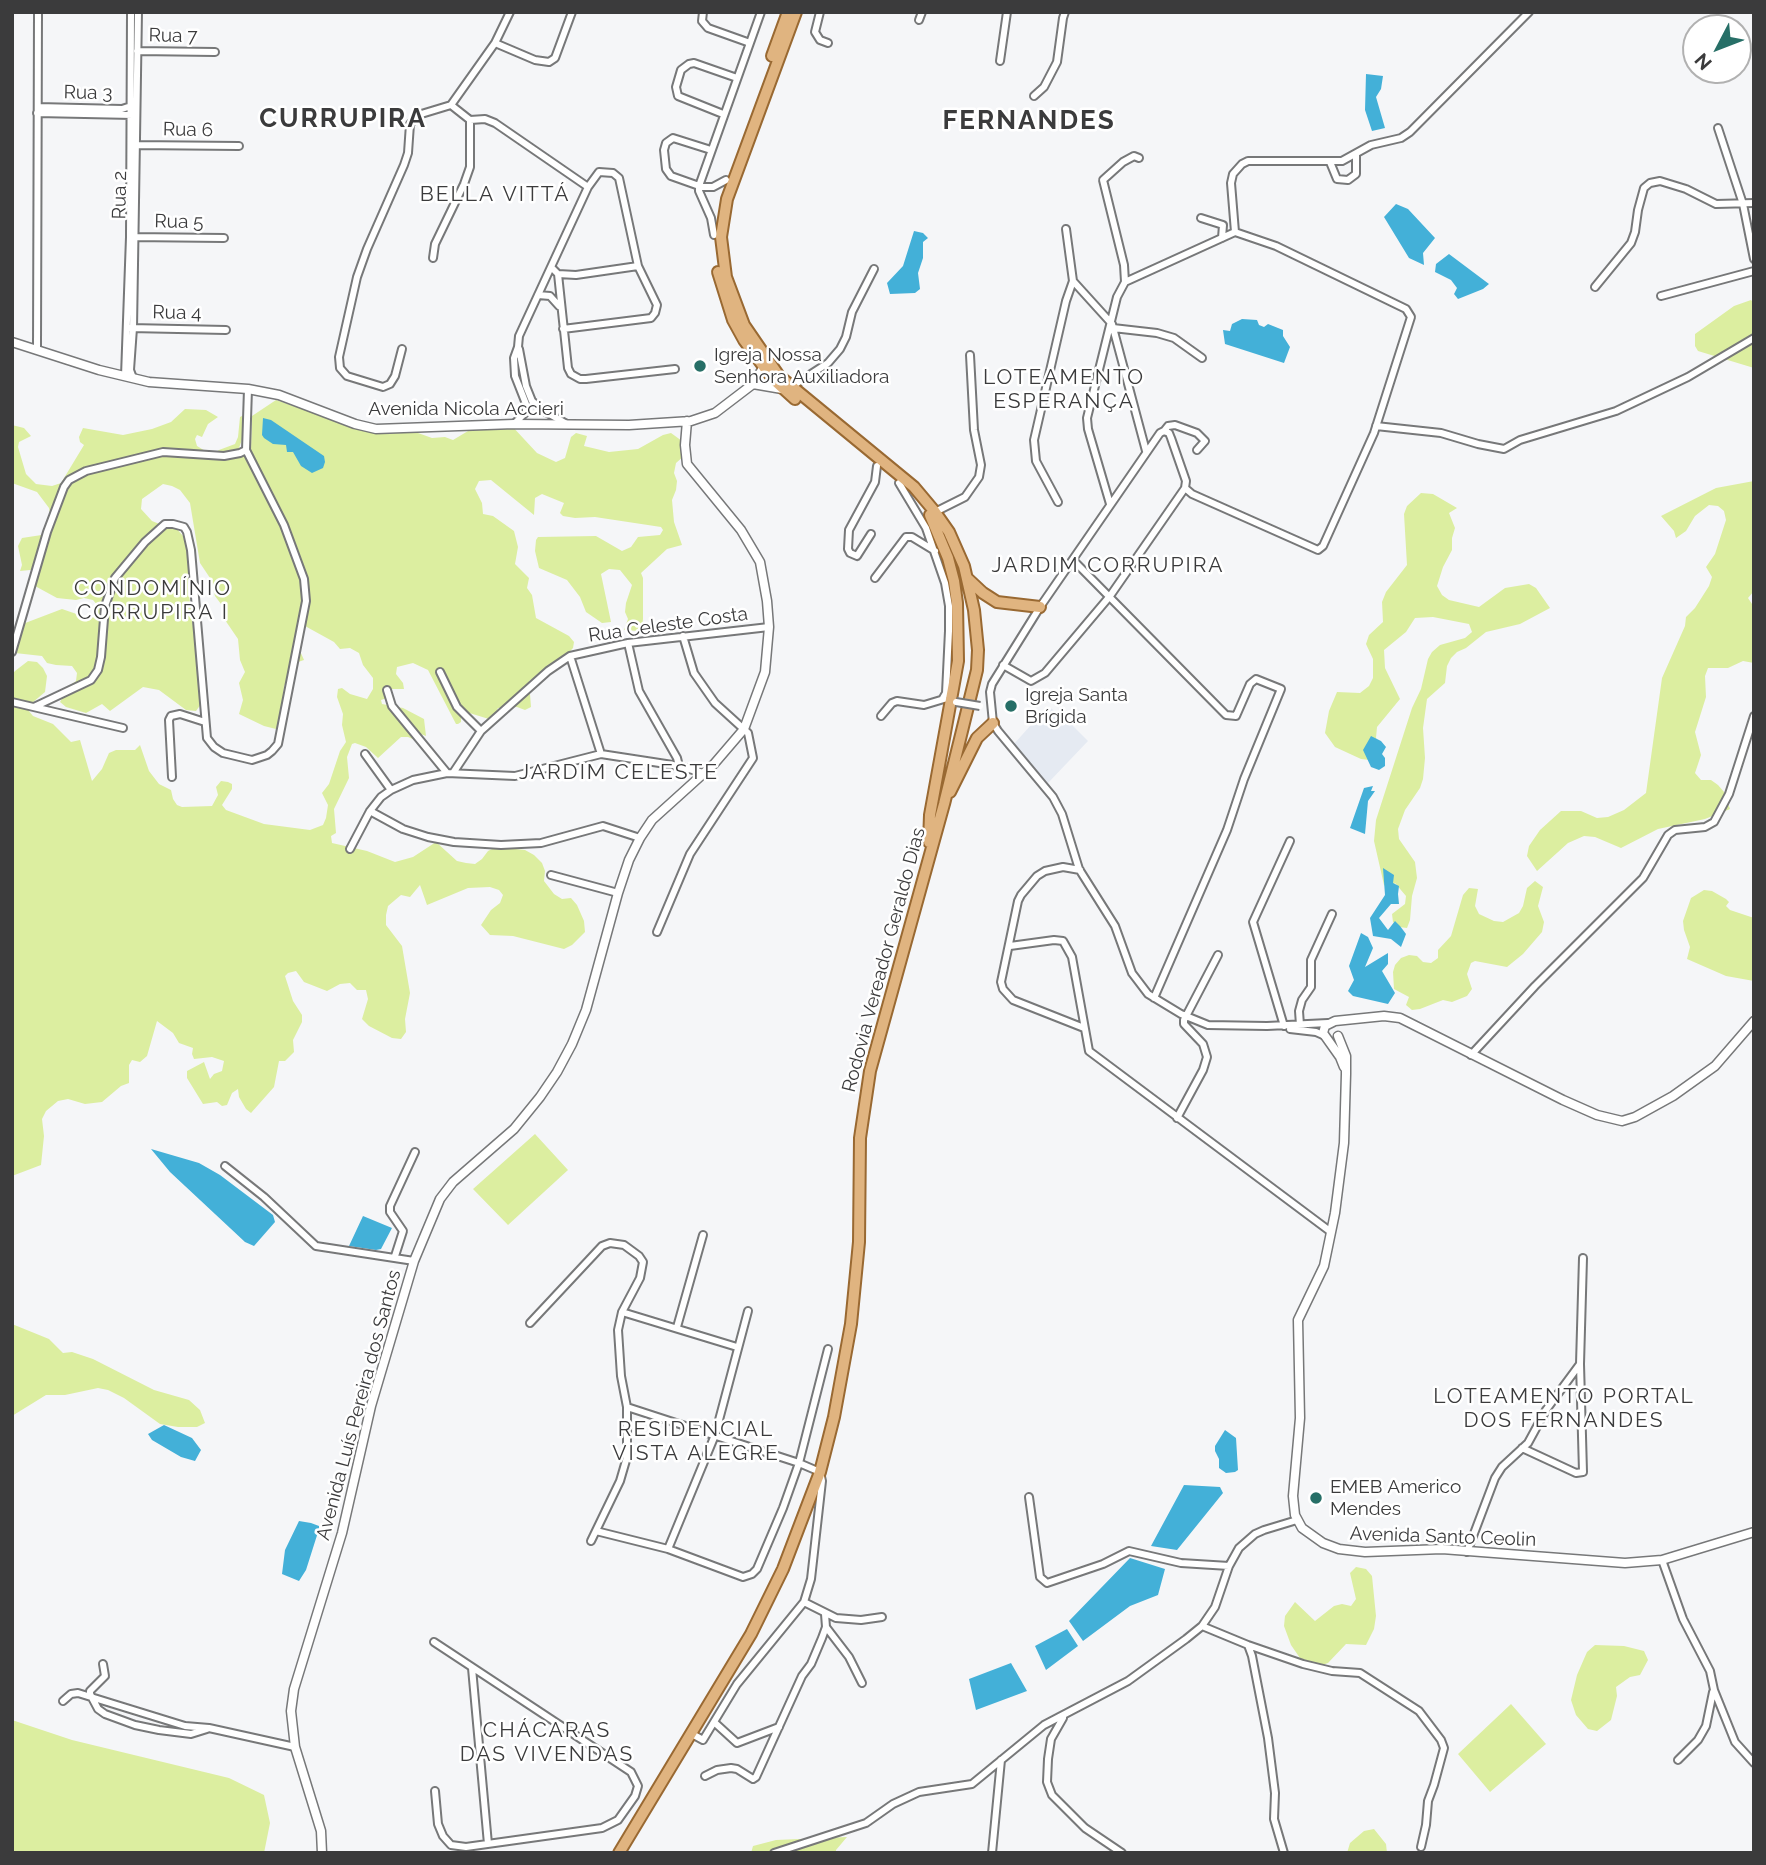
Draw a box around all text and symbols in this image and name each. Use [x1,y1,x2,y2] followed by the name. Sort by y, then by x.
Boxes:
[1682,14,1752,84] north arrow
[148,24,198,48] street label: Rua 7
[1690,49,1716,74] text: N
[63,81,113,105] street label: Rua 3
[260,103,426,135] district label: CURRUPIRA
[944,105,1114,137] district label: FERNANDES
[163,118,213,142] street label: Rua 6
[108,170,132,220] street label: Rua 2
[421,182,569,208] district label: BELLA VITTÁ
[154,210,204,234] street label: Rua 5
[152,301,202,325] street label: Rua 4
[714,344,889,388] place label: Igreja Nossa Senhora Auxiliadora
[692,358,708,374] marker: Igreja Nossa Senhora Auxiliadora
[984,365,1144,415] district label: LOTEAMENTO ESPERANÇA
[368,398,564,420] street label: Avenida Nicola Accieri
[993,553,1223,579] district label: JARDIM CORRUPIRA
[75,576,231,626] district label: CONDOMÍNIO CORRUPIRA I
[587,603,749,647] street label: Rua Celeste Costa
[1025,684,1128,728] place label: Igreja Santa Brígida
[1003,698,1019,714] marker: Igreja Santa Brígida
[521,760,717,786] district label: JARDIM CELESTE
[838,825,930,1095] street label: Rodovia Vereador Geraldo Dias
[312,1267,406,1543] street label: Avenida Luís Pereira dos Santos
[1435,1384,1693,1434] district label: LOTEAMENTO PORTAL DOS FERNANDES
[614,1417,778,1467] district label: RESIDENCIAL VISTA ALEGRE
[1330,1476,1461,1520] place label: EMEB Americo Mendes
[1308,1490,1324,1506] marker: EMEB Americo Mendes
[1349,1522,1537,1552] street label: Avenida Santo Ceolin
[461,1718,633,1768] district label: CHÁCARAS DAS VIVENDAS

